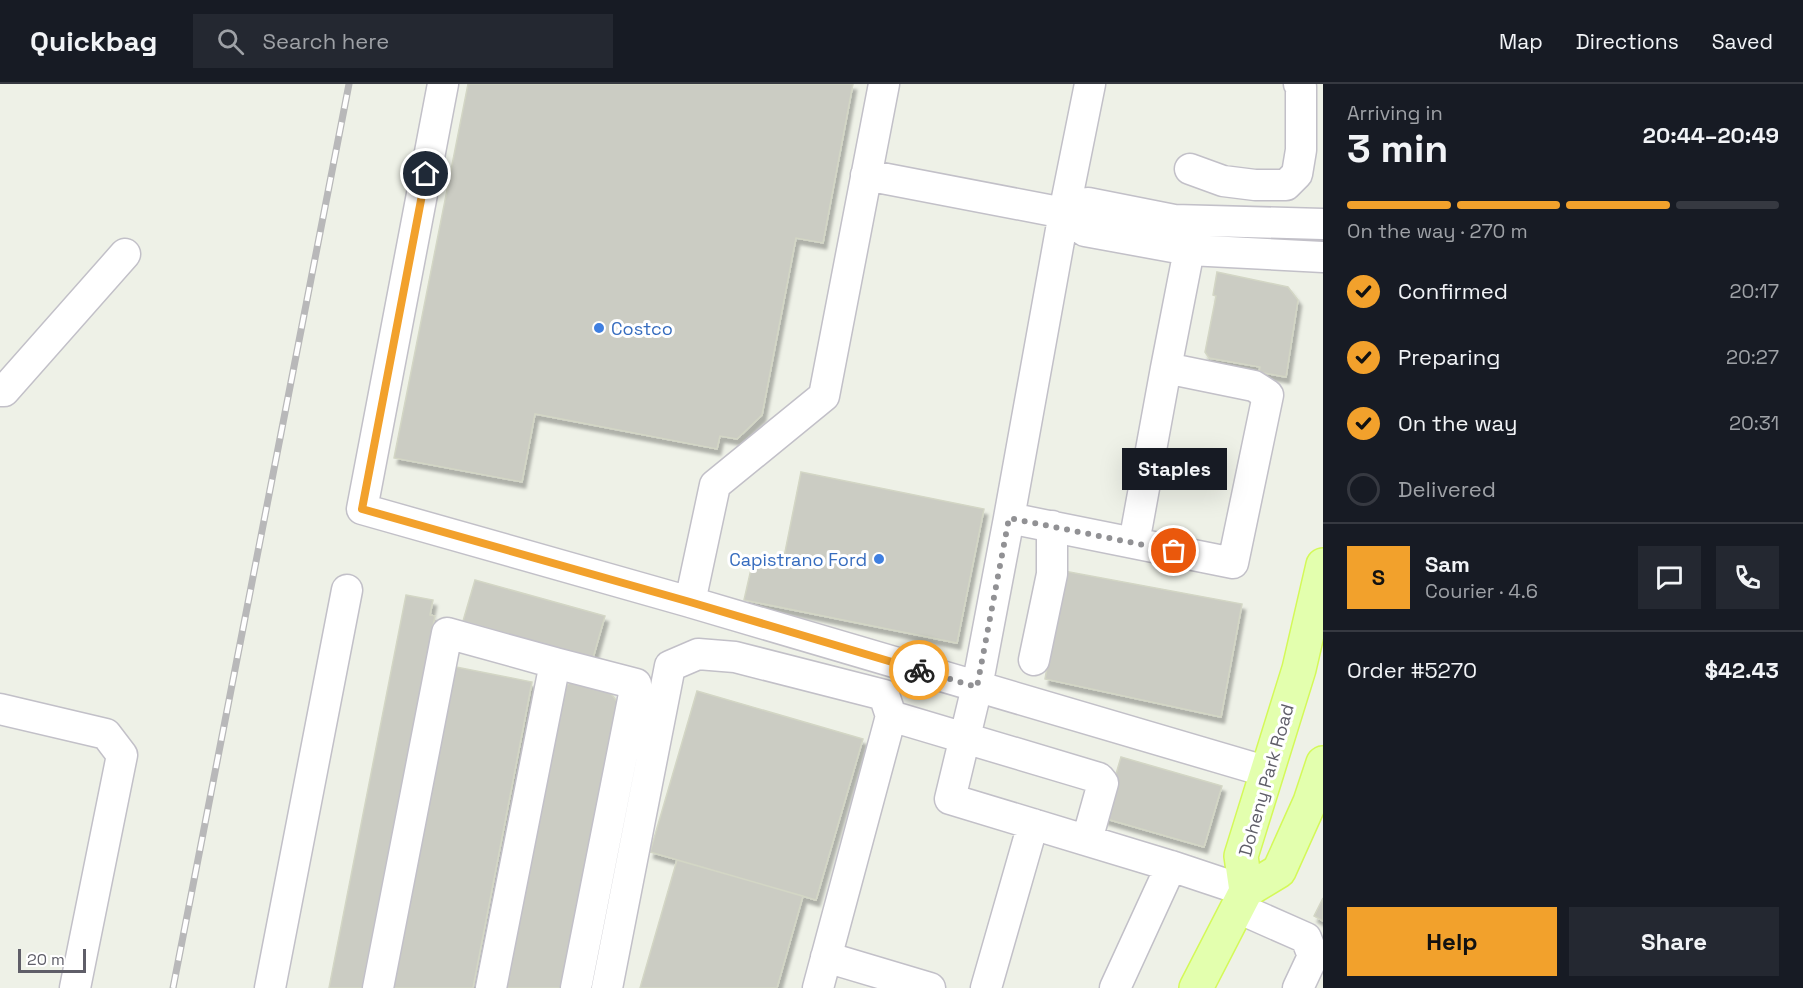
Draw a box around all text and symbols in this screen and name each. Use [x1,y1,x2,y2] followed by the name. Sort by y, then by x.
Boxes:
[193,14,613,68] search box
[30,23,157,59] text: Quickbag
[214,25,247,58] icon: search
[262,27,389,55] text: Search here
[1499,28,1543,55] text: Map
[1576,28,1679,55] text: Directions
[1712,28,1773,55] text: Saved
[1347,100,1443,126] text: Arriving in
[1643,121,1779,149] text: 20:44–20:49
[1347,124,1448,173] text: 3 min
[400,148,451,199] pin
[409,157,442,190] icon: home
[1347,218,1528,244] text: On the way · 270 m
[1347,275,1380,308] icon: check
[1398,277,1508,305] text: Confirmed
[1729,278,1779,304] text: 20:17
[611,317,673,340] place label: Costco
[592,321,606,335] marker: Costco
[1347,341,1380,374] icon: check
[1398,343,1500,371] text: Preparing
[1726,344,1779,370] text: 20:27
[1347,407,1380,440] icon: check
[1398,409,1517,437] text: On the way
[1729,410,1779,436] text: 20:31
[1122,449,1226,491] callout: Staples
[1138,456,1211,482] text: Staples
[1398,475,1496,503] text: Delivered
[1148,525,1199,576] pin
[1157,534,1190,567] icon: bag
[1638,546,1701,609] button: chat
[1716,546,1779,609] button: phone
[729,548,867,571] place label: Capistrano Ford
[1425,550,1470,578] text: Sam
[872,552,886,566] marker: Capistrano Ford
[1372,563,1385,591] text: S
[1425,578,1538,604] text: Courier · 4.6
[889,640,949,700] courier
[903,654,936,687] icon: bike
[1347,656,1477,684] text: Order #5270
[1705,656,1779,684] text: $42.43
[1233,701,1299,859] street label: Doheny Park Road
[1347,907,1557,976] button: Help
[1569,907,1779,976] button: Share
[18,946,86,974] scale bar
[27,949,65,970] text: 20 m

